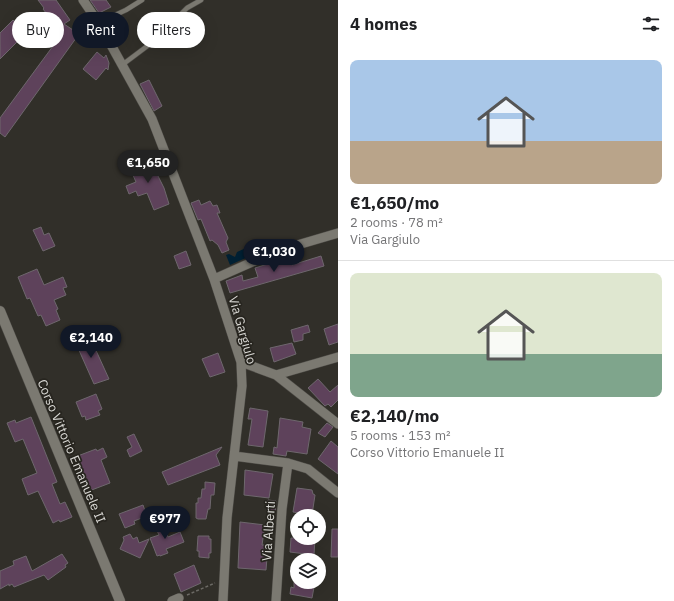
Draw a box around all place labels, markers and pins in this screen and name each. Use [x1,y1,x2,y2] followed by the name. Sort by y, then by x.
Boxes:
[115,150,181,184] pin: €1,650
[241,239,307,273] pin: €1,030
[58,325,124,359] pin: €2,140
[141,506,189,540] pin: €977

